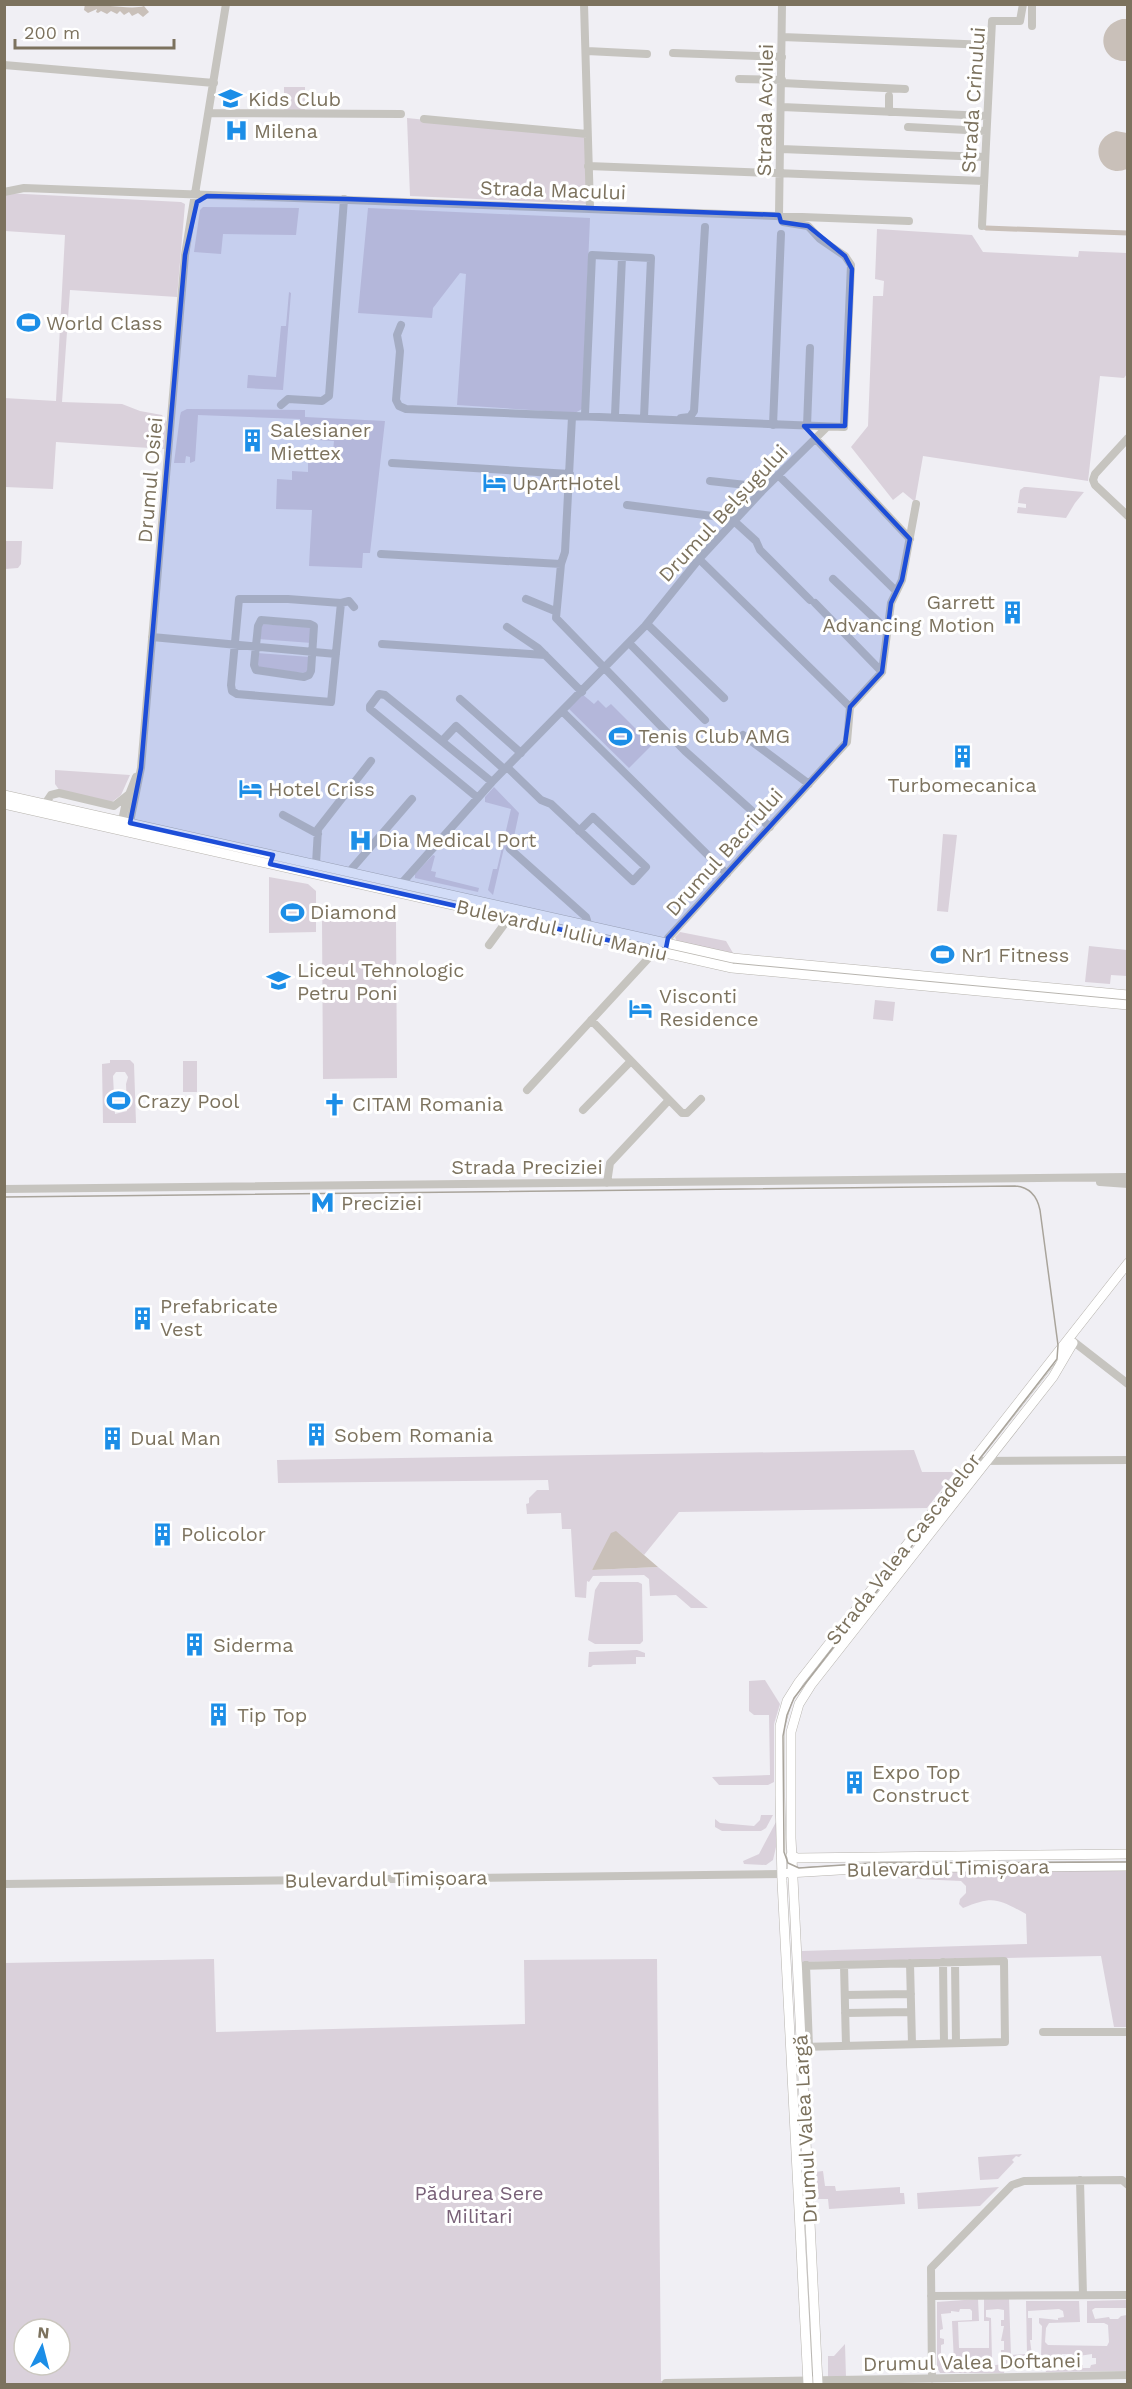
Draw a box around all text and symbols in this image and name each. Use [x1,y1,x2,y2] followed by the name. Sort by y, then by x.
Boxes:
[15,12,174,50] scale bar
[24,22,80,43] text: 200 m
[956,26,990,174] street label: Strada Crinului
[752,44,778,176] street label: Strada Acvilei
[217,86,243,112] school or university icon: Kids Club
[248,87,341,111] place label: Kids Club
[223,118,249,144] hospital icon: Milena
[254,119,318,143] place label: Milena
[480,175,626,205] street label: Strada Macului
[15,310,41,336] sports icon: World Class
[46,311,162,335] place label: World Class
[133,416,167,544] street label: Drumul Osiei
[270,418,371,465] place label: Salesianer Miettex
[239,428,265,454] building icon: Salesianer Miettex
[653,439,793,587] street label: Drumul Belșugului
[481,470,507,496] hotel icon: UpArtHotel
[512,471,620,495] place label: UpArtHotel
[822,590,996,637] place label: Garrett Advancing Motion
[1000,600,1026,626] building icon: Garrett Advancing Motion
[607,723,633,749] sports icon: Tenis Club AMG
[638,724,790,748] place label: Tenis Club AMG
[949,744,975,770] building icon: Turbomecanica
[887,773,1037,797] place label: Turbomecanica
[237,776,263,802] hotel icon: Hotel Criss
[268,777,375,801] place label: Hotel Criss
[660,783,788,921] street label: Drumul Bacriului
[347,827,373,853] hospital icon: Dia Medical Port
[378,828,537,852] place label: Dia Medical Port
[454,894,670,966] street label: Bulevardul Iuliu Maniu
[279,899,305,925] sports icon: Diamond
[310,900,397,924] place label: Diamond
[930,942,956,968] sports icon: Nr1 Fitness
[961,943,1069,967] place label: Nr1 Fitness
[297,958,465,1005] place label: Liceul Tehnologic Petru Poni
[266,968,292,994] school or university icon: Liceul Tehnologic Petru Poni
[659,984,759,1031] place label: Visconti Residence
[628,995,654,1021] hotel icon: Visconti Residence
[106,1088,132,1114] sports icon: Crazy Pool
[137,1089,239,1113] place label: Crazy Pool
[321,1091,347,1117] church icon: CITAM Romania
[352,1092,503,1116] place label: CITAM Romania
[451,1155,603,1179] street label: Strada Preciziei
[310,1190,336,1216] metro station icon: Preciziei
[341,1191,422,1215] place label: Preciziei
[160,1294,278,1341] place label: Prefabricate Vest
[129,1305,155,1331] building icon: Prefabricate Vest
[303,1422,329,1448] building icon: Sobem Romania
[334,1423,493,1447] place label: Sobem Romania
[99,1425,125,1451] building icon: Dual Man
[130,1426,221,1450] place label: Dual Man
[821,1448,985,1650] street label: Strada Valea Cascadelor
[150,1521,176,1547] building icon: Policolor
[181,1522,266,1546] place label: Policolor
[182,1632,208,1658] building icon: Siderma
[213,1633,294,1657] place label: Siderma
[206,1702,232,1728] building icon: Tip Top
[237,1703,307,1727] place label: Tip Top
[872,1760,970,1807] place label: Expo Top Construct
[841,1770,867,1796] building icon: Expo Top Construct
[846,1854,1050,1882] street label: Bulevardul Timișoara
[284,1865,488,1893] street label: Bulevardul Timișoara
[788,2034,822,2224] street label: Drumul Valea Largă
[414,2181,544,2228] park label: Pădurea Sere Militari
[12,2317,72,2377] north arrow
[37,2323,50,2343] text: N
[863,2348,1081,2376] street label: Drumul Valea Doftanei

